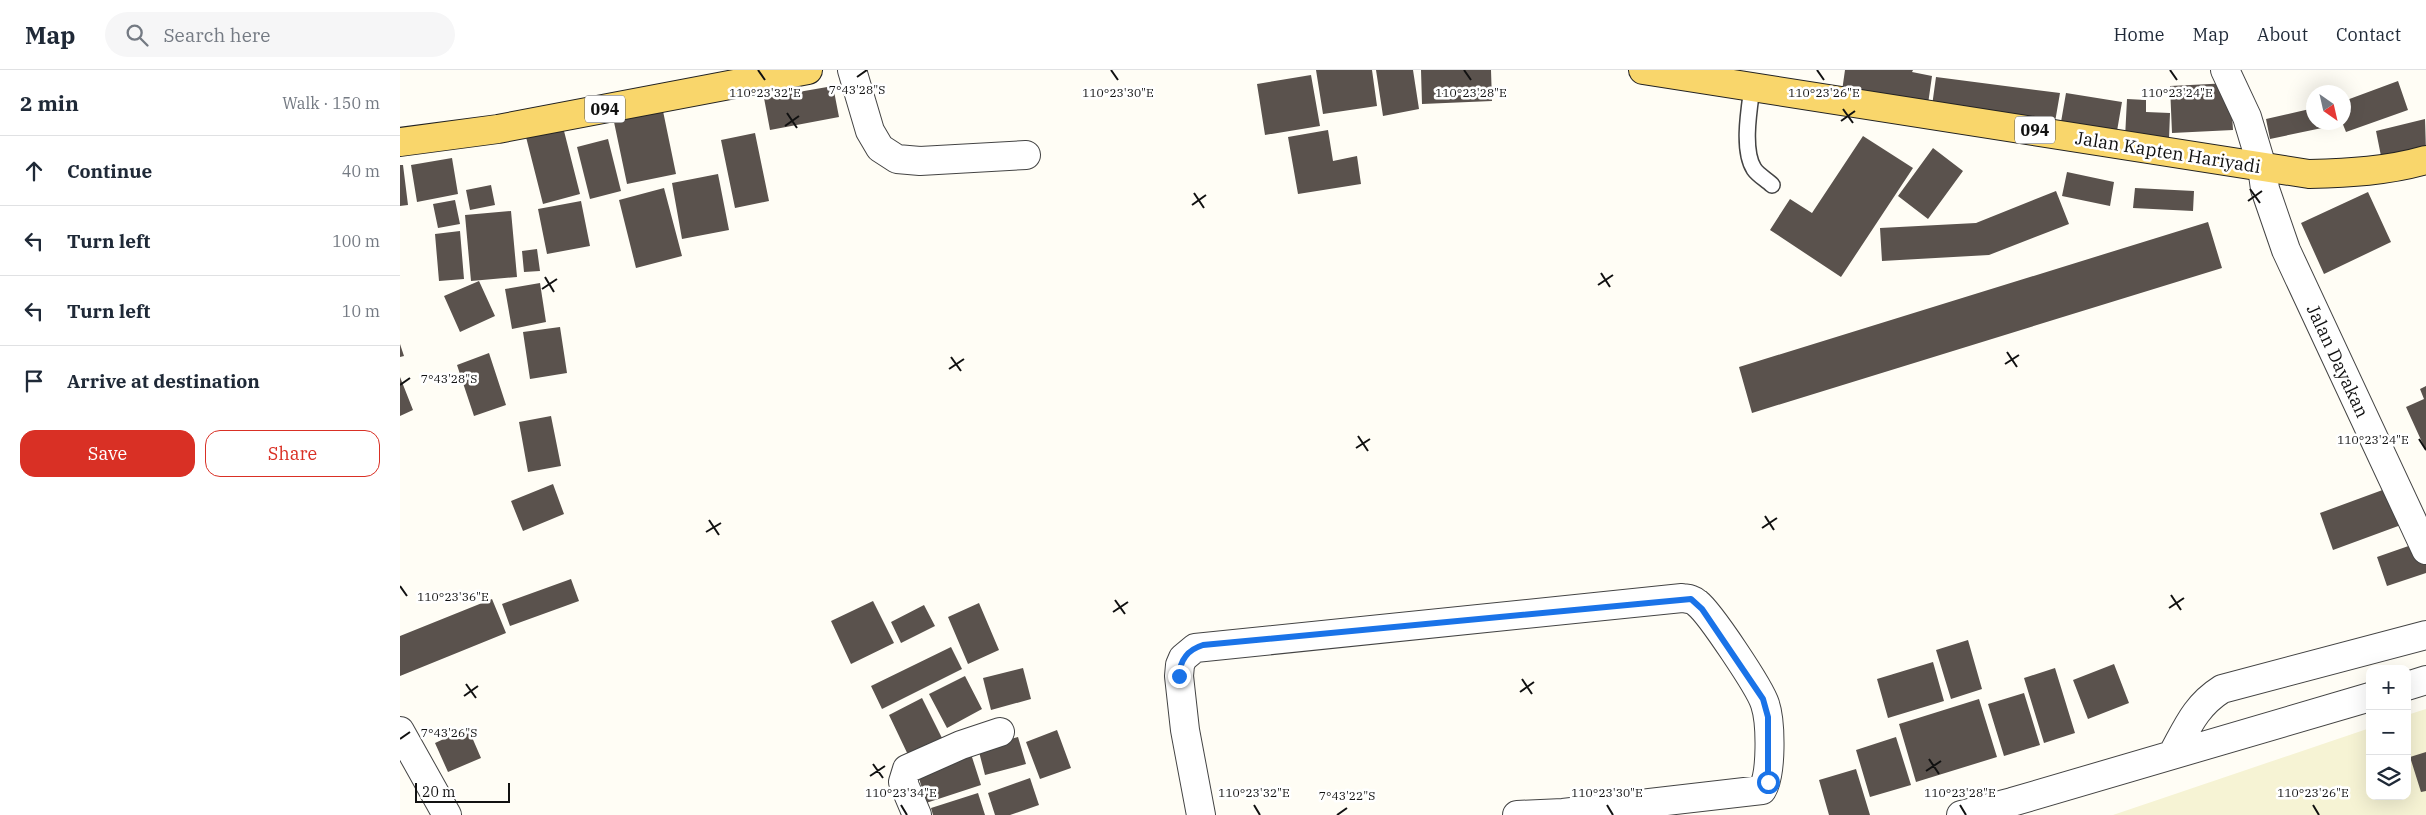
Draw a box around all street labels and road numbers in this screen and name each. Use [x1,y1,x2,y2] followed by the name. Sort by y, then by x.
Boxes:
[585,96,625,122] road number: 094
[2015,116,2055,144] road number: 094
[2074,126,2263,178] street label: Jalan Kapten Hariyadi
[2302,301,2374,421] street label: Jalan Dayakan

